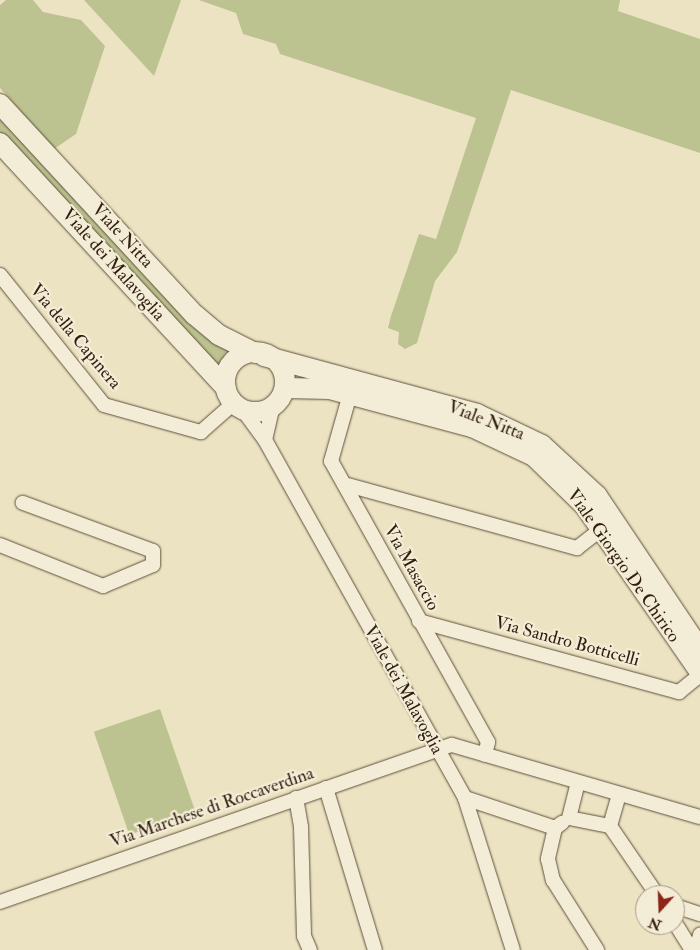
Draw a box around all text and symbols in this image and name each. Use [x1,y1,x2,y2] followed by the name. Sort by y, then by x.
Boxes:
[87,199,157,273] street label: Viale Nitta
[57,204,169,326] street label: Viale dei Malavoglia
[25,280,125,394] street label: Via della Capinera
[445,397,527,445] street label: Viale Nitta
[562,485,684,647] street label: Viale Giorgio De Chirico
[379,521,443,615] street label: Via Masaccio
[492,612,642,672] street label: Via Sandro Botticelli
[359,622,447,758] street label: Viale dei Malavoglia
[107,763,317,853] street label: Via Marchese di Roccaverdina
[635,885,685,935] north arrow
[646,913,664,934] text: N

